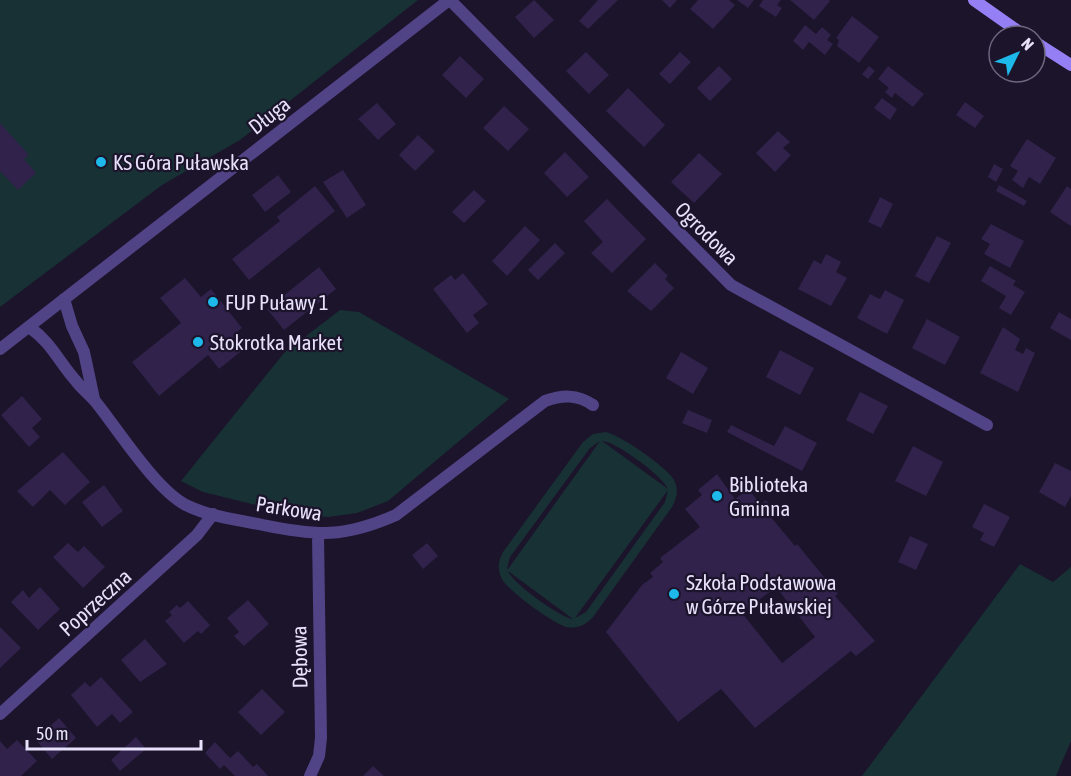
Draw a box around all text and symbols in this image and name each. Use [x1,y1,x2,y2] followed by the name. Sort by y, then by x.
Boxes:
[987,24,1047,84] north arrow
[1018,34,1038,53] text: N
[244,91,294,139] street label: Długa
[113,150,249,174] place label: KS Góra Puławska
[94,155,108,169] marker: KS Góra Puławska
[671,197,743,269] street label: Ogrodowa
[225,290,329,314] place label: FUP Puławy 1
[206,295,220,309] marker: FUP Puławy 1
[210,330,342,354] place label: Stokrotka Market
[191,335,205,349] marker: Stokrotka Market
[729,472,808,520] place label: Biblioteka Gminna
[710,489,724,503] marker: Biblioteka Gminna
[254,491,324,525] street label: Parkowa
[54,564,136,640] street label: Poprzeczna
[686,570,837,618] place label: Szkoła Podstawowa w Górze Puławskiej
[667,587,681,601] marker: Szkoła Podstawowa w Górze Puławskiej
[286,625,312,689] street label: Dębowa
[27,713,201,751] scale bar
[36,723,68,744] text: 50 m

